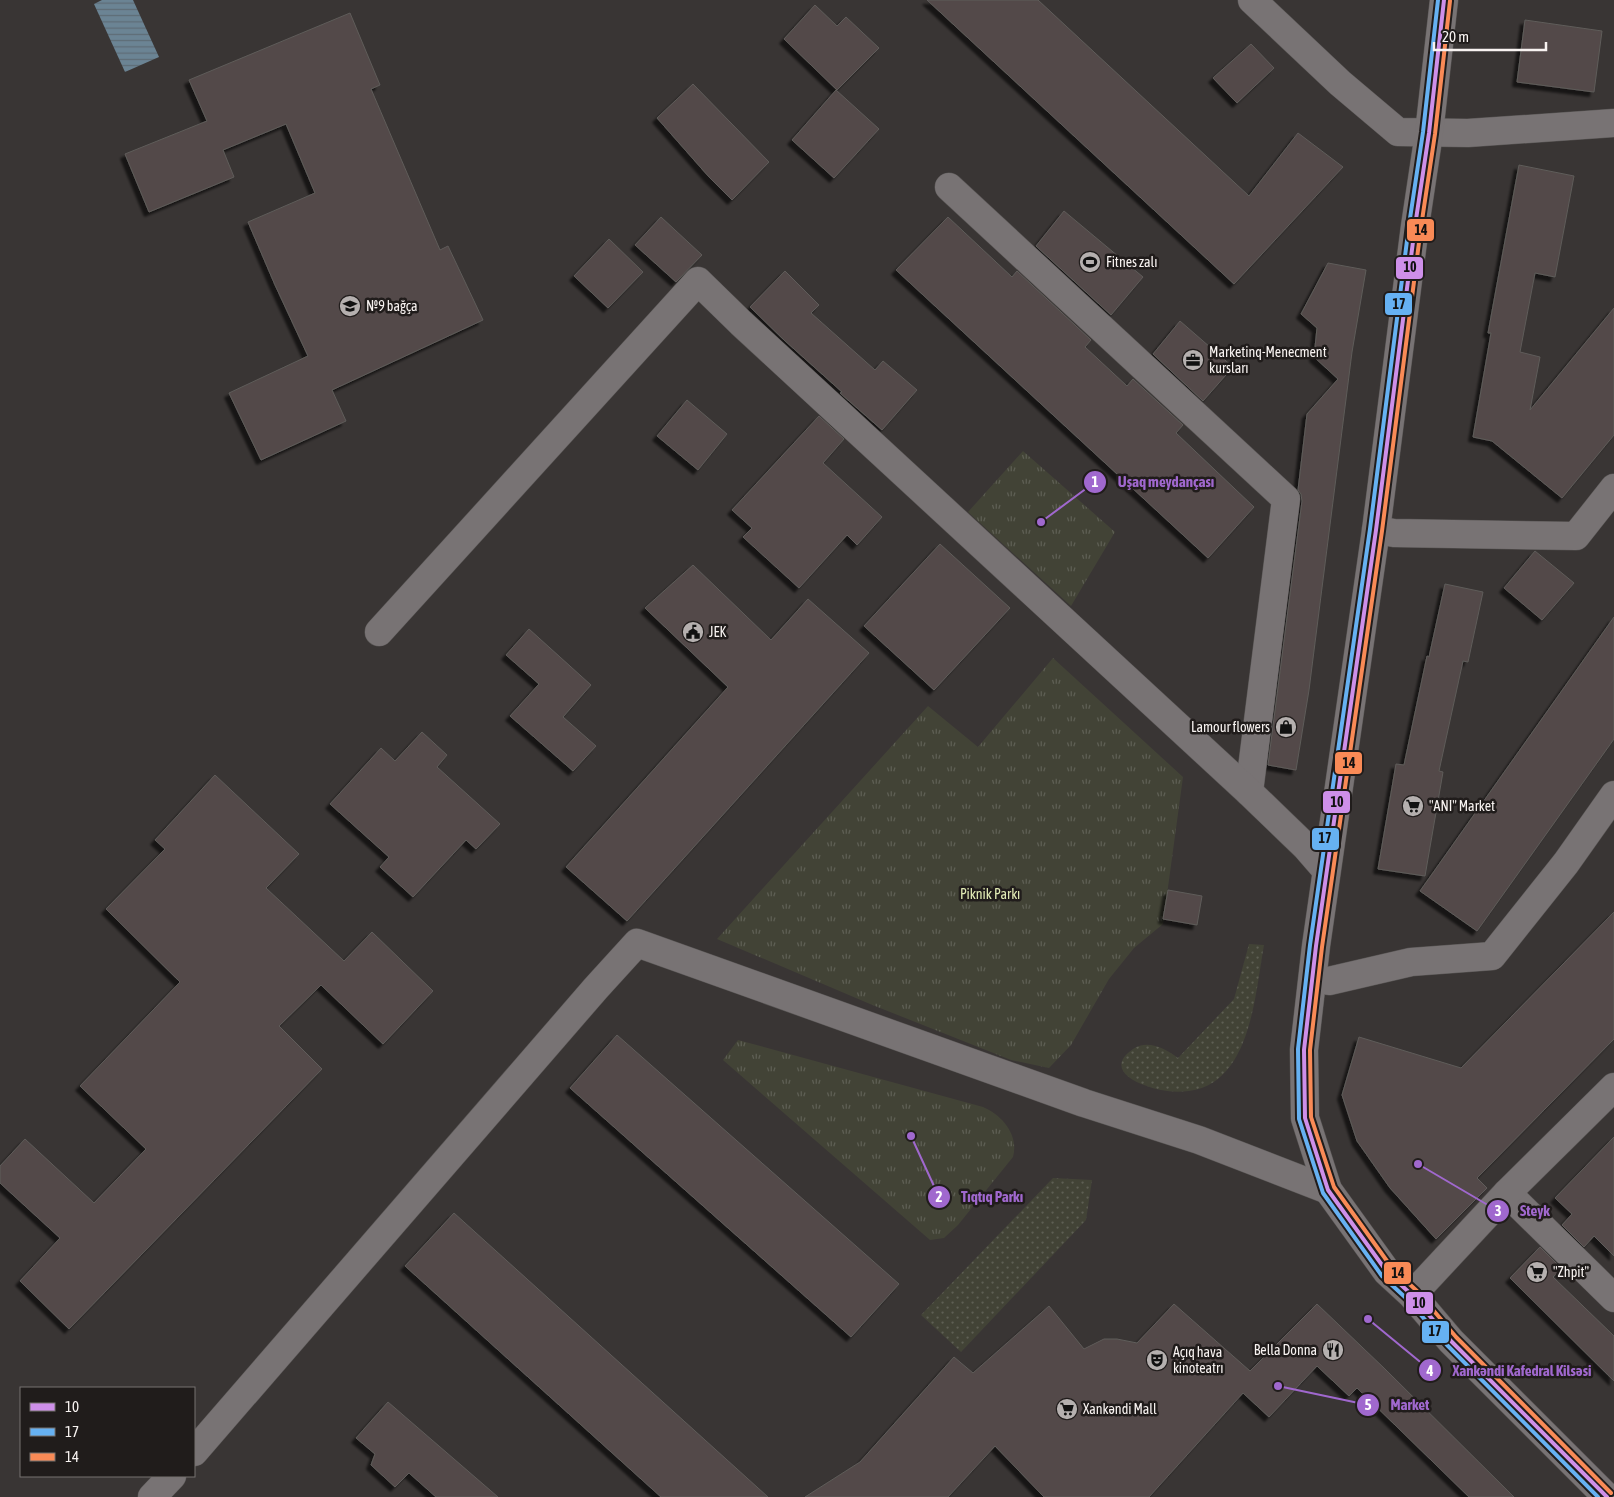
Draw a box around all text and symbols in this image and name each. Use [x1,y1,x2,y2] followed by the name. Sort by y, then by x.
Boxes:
[1434,20,1546,52] scale bar
[1442,28,1469,45] text: 20 m
[1406,218,1435,242] line badge: 14
[1414,222,1428,238] text: 14
[1078,250,1102,274] sports icon: Fitnes zalı
[1106,254,1157,270] place label: Fitnes zalı
[1395,256,1424,280] line badge: 10
[1403,259,1417,275] text: 10
[1384,292,1413,316] line badge: 17
[338,294,362,318] school or university icon: №9 bağça
[1392,296,1406,312] text: 17
[366,298,417,314] place label: №9 bağça
[1209,344,1327,376] place label: Marketinq-Menecment kursları
[1181,348,1205,372] office icon: Marketinq-Menecment kursları
[1082,467,1224,497] callout: Uşaq meydançası
[1091,473,1099,490] text: 1
[1118,473,1214,490] text: Uşaq meydançası
[681,620,705,644] public building icon: JEK
[709,624,726,640] place label: JEK
[1274,715,1298,739] shop icon: Lamour flowers
[1191,719,1270,735] place label: Lamour flowers
[1334,751,1363,775] line badge: 14
[1342,755,1356,771] text: 14
[1322,790,1351,814] line badge: 10
[1330,794,1344,810] text: 10
[1401,794,1425,818] supermarket icon: "ANI" Market
[1429,798,1495,814] place label: "ANI" Market
[1311,827,1340,851] line badge: 17
[1318,830,1332,846] text: 17
[960,886,1020,902] park label: Piknik Parkı
[926,1182,1034,1212] callout: Tıqtıq Parkı
[935,1188,943,1205] text: 2
[961,1188,1023,1205] text: Tıqtıq Parkı
[1485,1196,1560,1226] callout: Steyk
[1494,1202,1502,1219] text: 3
[1520,1202,1550,1219] text: Steyk
[1525,1260,1549,1284] supermarket icon: "Zhpit"
[1383,1261,1412,1285] line badge: 14
[1553,1264,1590,1280] place label: "Zhpit"
[1391,1265,1405,1281] text: 14
[1405,1291,1434,1315] line badge: 10
[1412,1295,1426,1311] text: 10
[1421,1320,1450,1344] line badge: 17
[1428,1323,1442,1339] text: 17
[1321,1338,1345,1362] restaurant icon: Bella Donna
[1254,1342,1317,1358] place label: Bella Donna
[1173,1344,1223,1376] place label: Açıq hava kinoteatrı
[1145,1348,1169,1372] theatre icon: Açıq hava kinoteatrı
[1418,1355,1601,1385] callout: Xankəndi Kafedral Kilsəsi
[1425,1362,1434,1379] text: 4
[1452,1362,1591,1379] text: Xankəndi Kafedral Kilsəsi
[20,1387,195,1477] legend
[1355,1390,1439,1420] callout: Market
[1364,1396,1372,1413] text: 5
[1391,1396,1430,1413] text: Market
[1055,1397,1079,1421] supermarket icon: Xankəndi Mall
[65,1398,79,1415] text: 10
[1083,1401,1157,1417] place label: Xankəndi Mall
[65,1423,79,1440] text: 17
[65,1448,79,1465] text: 14

